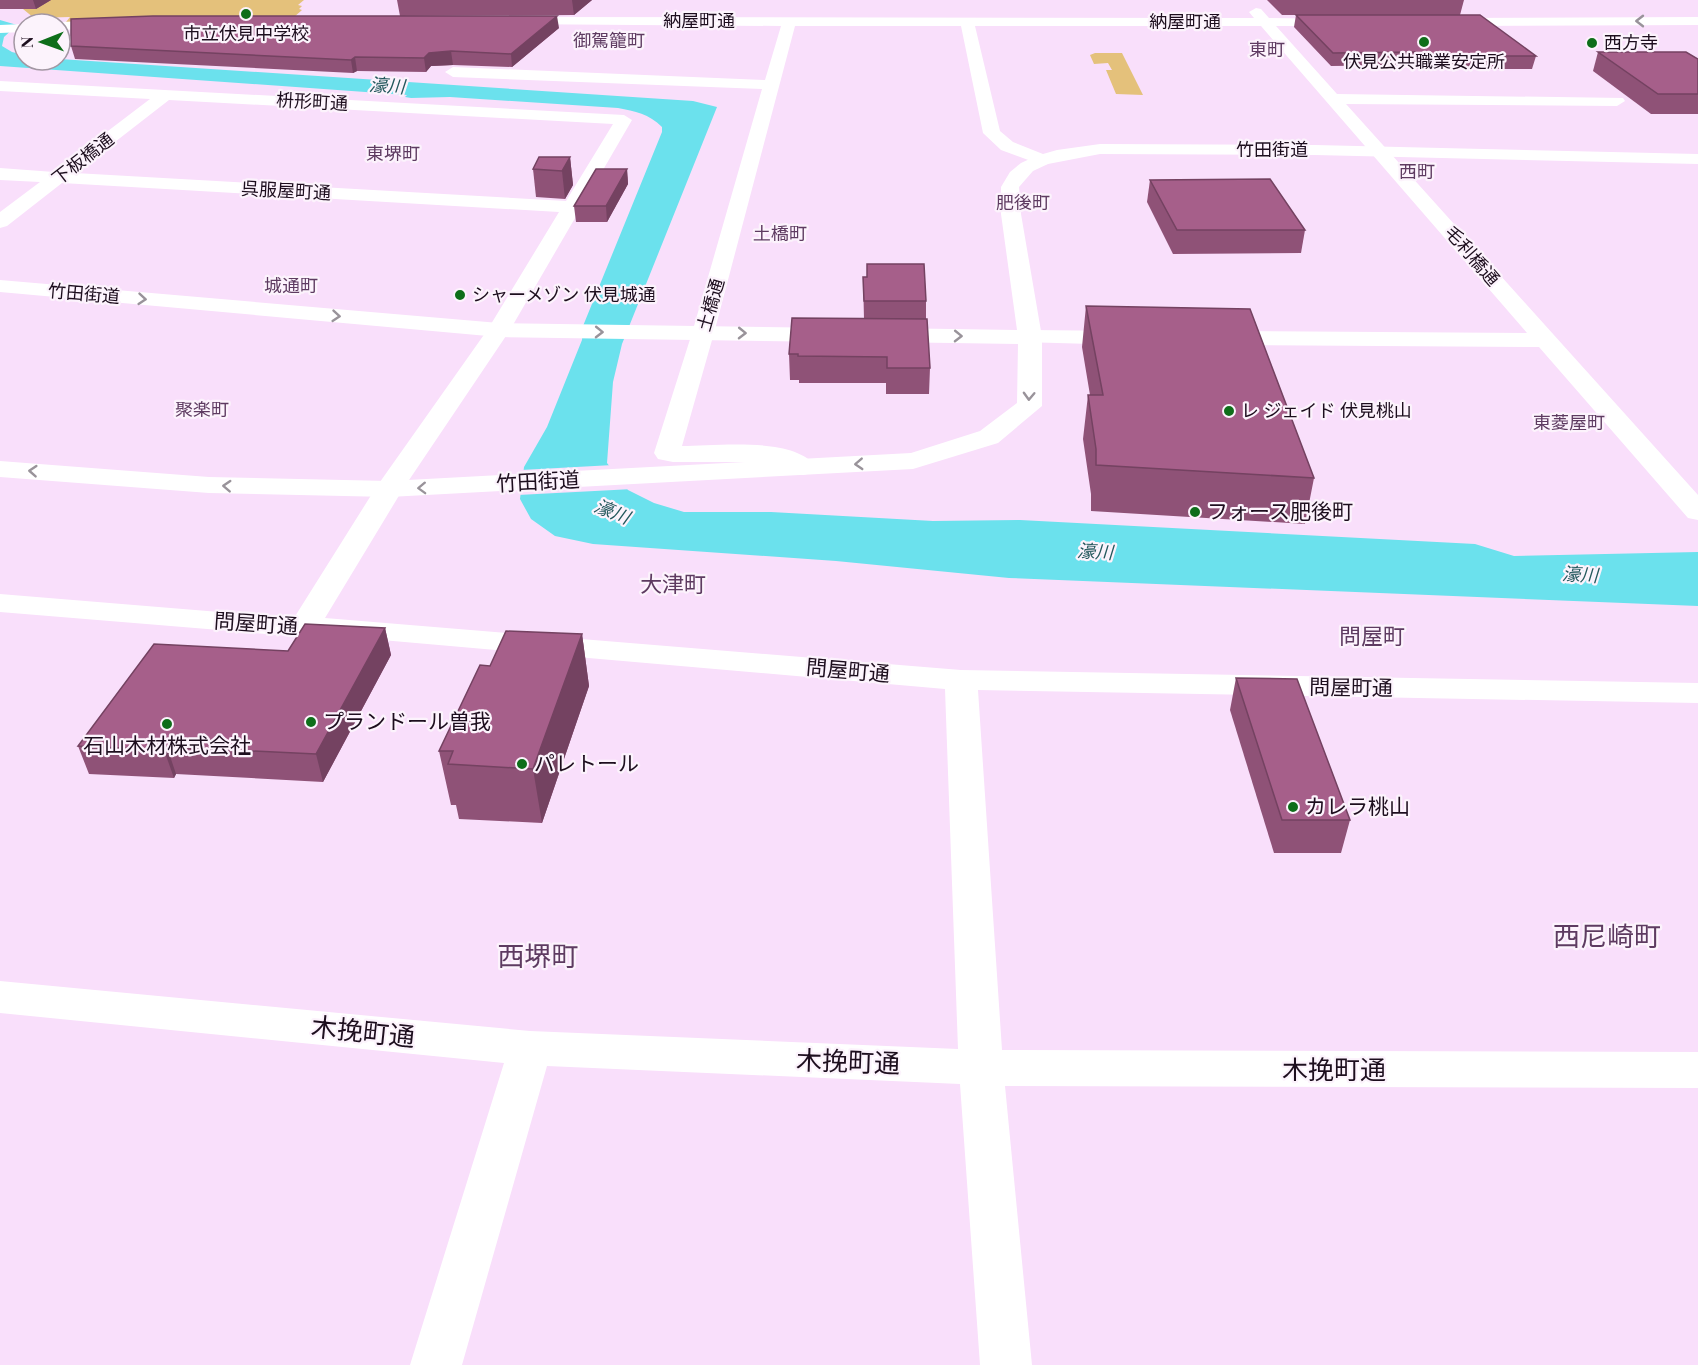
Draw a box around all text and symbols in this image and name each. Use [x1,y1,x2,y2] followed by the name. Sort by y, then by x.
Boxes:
[239,7,253,21] marker: 市立伏見中学校
[663,8,735,32] street label: 納屋町通
[1149,9,1221,33] street label: 納屋町通
[12,12,72,72] north arrow
[1635,15,1644,28] one-way arrow
[183,21,309,45] place label: 市立伏見中学校
[573,28,645,52] district label: 御駕籠町
[1604,30,1658,54] place label: 西方寺
[1417,35,1431,49] marker: 伏見公共職業安定所
[16,36,37,48] text: N
[1585,36,1599,50] marker: 西方寺
[1249,37,1285,61] district label: 東町
[1343,49,1505,73] place label: 伏見公共職業安定所
[368,72,408,98] water label: 濠川
[275,87,349,115] street label: 枡形町通
[47,127,118,190] street label: 下板橋通
[1236,137,1308,161] street label: 竹田街道
[366,141,420,165] district label: 東堺町
[1399,159,1435,183] district label: 西町
[240,176,332,204] street label: 呉服屋町通
[996,190,1050,214] district label: 肥後町
[1440,220,1505,290] street label: 毛利橋通
[753,221,807,245] district label: 土橋町
[264,273,318,297] district label: 城通町
[691,275,729,334] street label: 土橋通
[47,278,121,308] street label: 竹田街道
[472,282,656,306] place label: シャーメゾン 伏見城通
[453,288,467,302] marker: シャーメゾン 伏見城通
[137,292,146,305] one-way arrow
[332,309,341,322] one-way arrow
[594,326,603,338] one-way arrow
[738,327,747,340] one-way arrow
[954,330,963,343] one-way arrow
[1023,391,1035,400] one-way arrow
[175,397,229,421] district label: 聚楽町
[1241,398,1412,422] place label: レ ジェイド 伏見桃山
[1222,404,1236,418] marker: レ ジェイド 伏見桃山
[1533,410,1605,434] district label: 東菱屋町
[854,458,863,471] one-way arrow
[495,464,581,496] street label: 竹田街道
[28,465,37,478] one-way arrow
[223,479,232,492] one-way arrow
[418,482,427,494] one-way arrow
[591,493,635,530] water label: 濠川
[1207,496,1353,524] place label: フォース肥後町
[1188,505,1202,519] marker: フォース肥後町
[1076,538,1116,564] water label: 濠川
[1561,561,1601,587] water label: 濠川
[640,568,706,598] district label: 大津町
[213,605,299,639] street label: 問屋町通
[1339,620,1405,650] district label: 問屋町
[805,651,891,687] street label: 問屋町通
[1309,671,1393,701] street label: 問屋町通
[323,706,491,734] place label: プランドール曽我
[304,715,318,729] marker: プランドール曽我
[160,717,174,731] marker: 石山木材株式会社
[83,730,251,758] place label: 石山木材株式会社
[534,748,639,776] place label: パレトール
[515,757,529,771] marker: パレトール
[1305,791,1410,819] place label: カレラ桃山
[1286,800,1300,814] marker: カレラ桃山
[1553,917,1661,953] district label: 西尼崎町
[498,937,579,973] district label: 西堺町
[310,1008,417,1053] street label: 木挽町通
[795,1041,901,1080] street label: 木挽町通
[1282,1051,1386,1086] street label: 木挽町通

